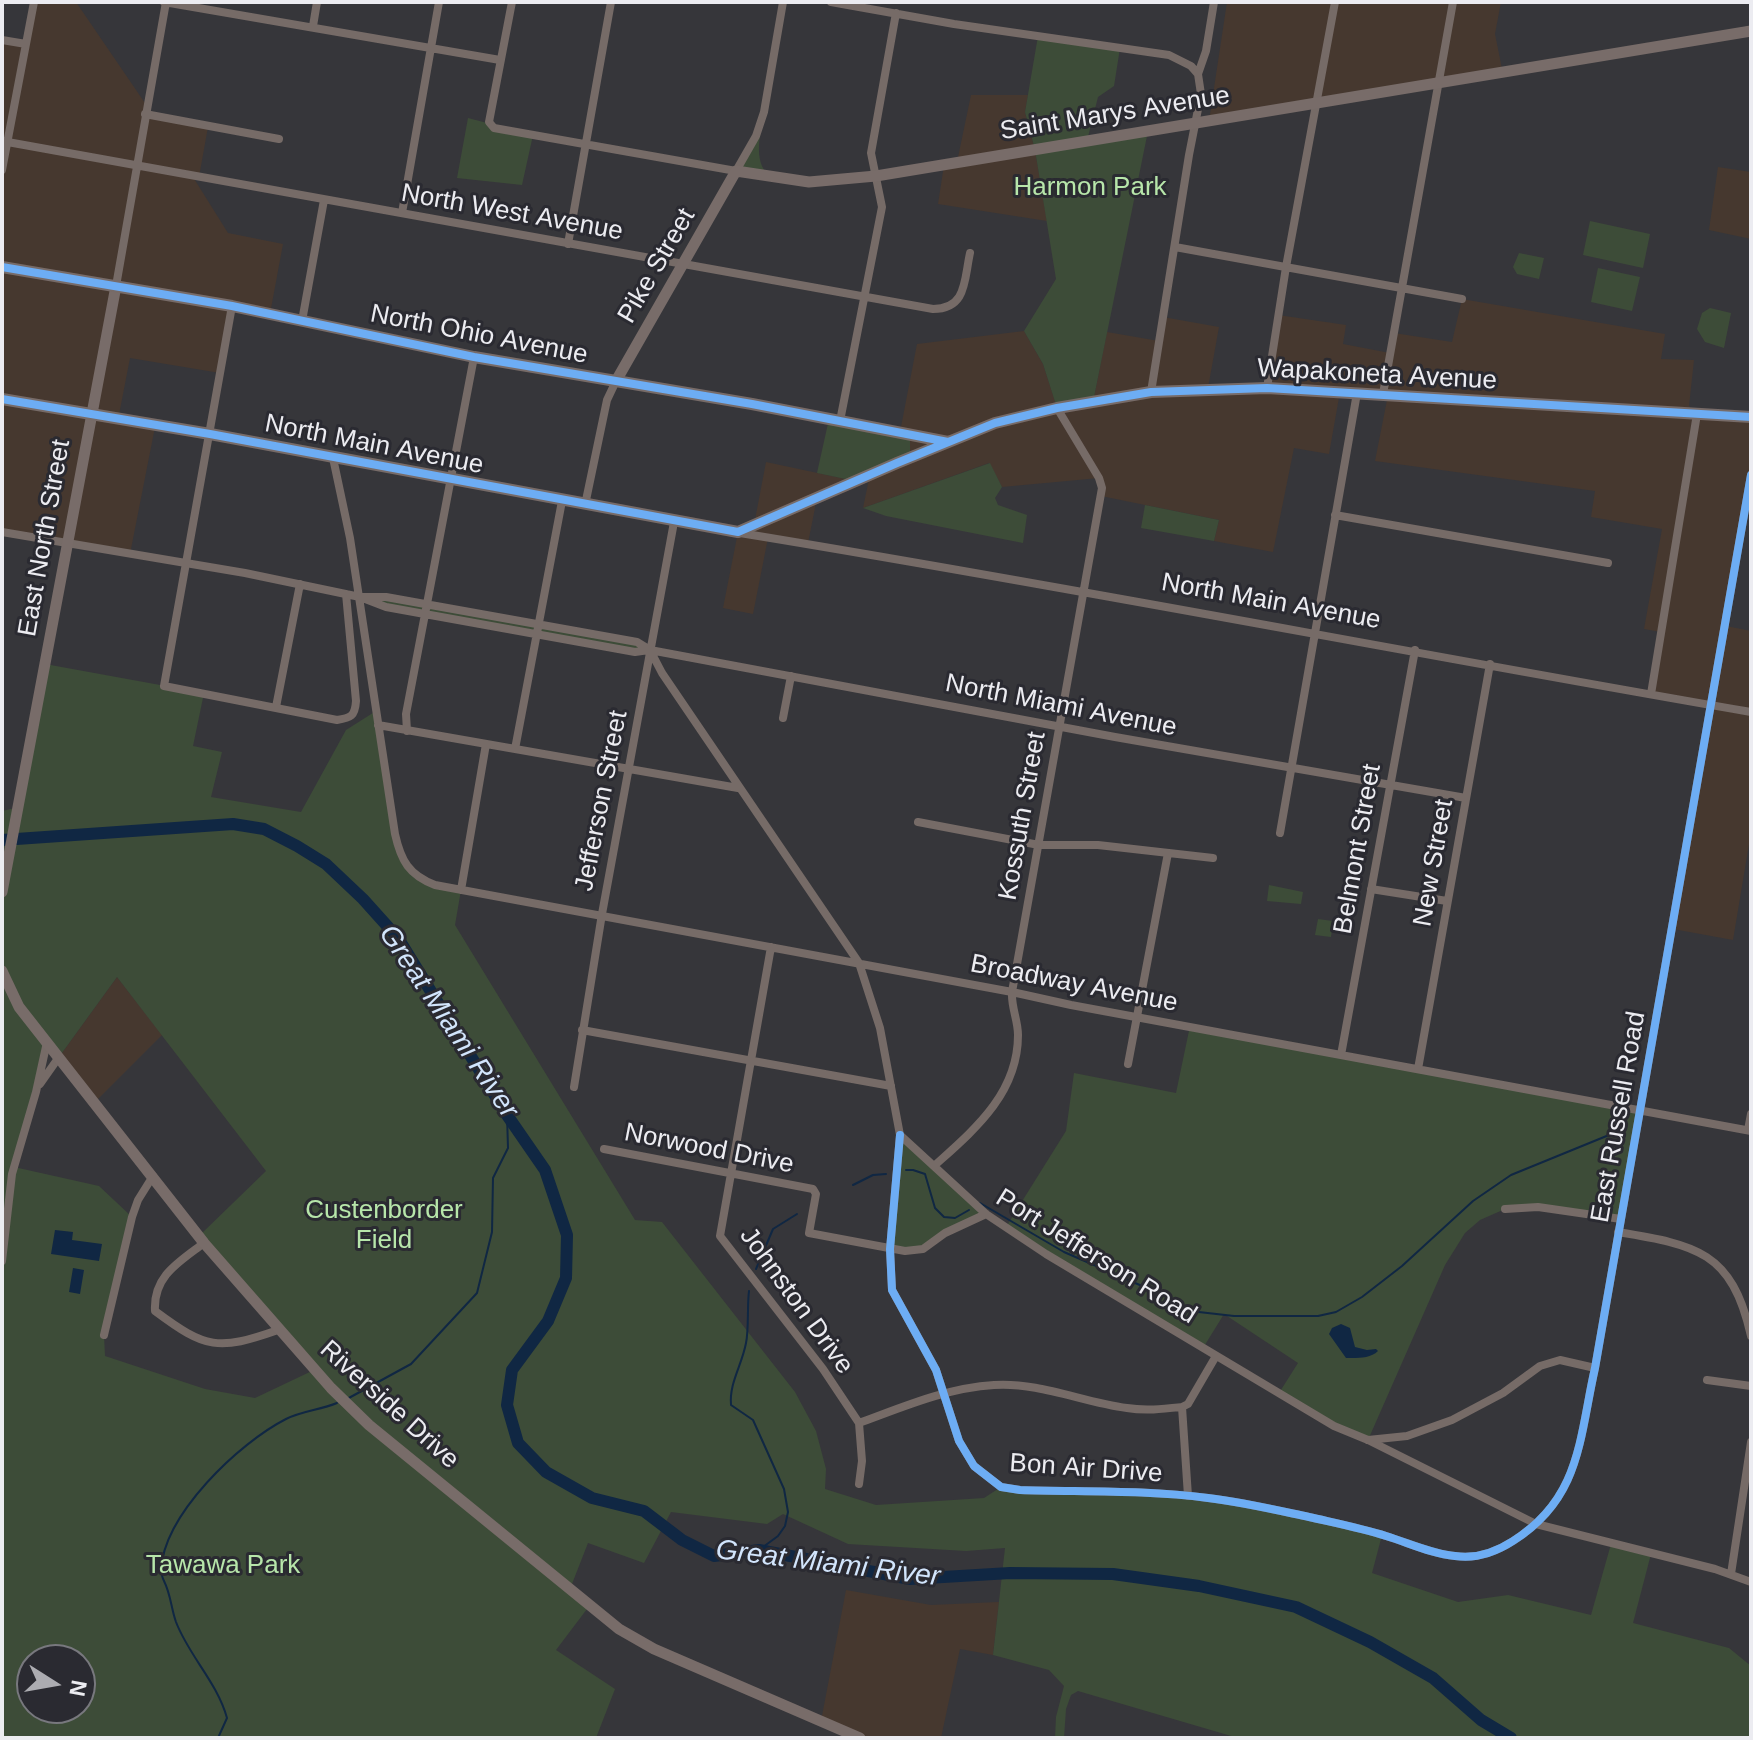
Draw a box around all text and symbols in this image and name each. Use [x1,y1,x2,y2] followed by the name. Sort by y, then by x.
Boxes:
[998,80,1232,148] street label: Saint Marys Avenue
[1013,172,1167,204] park label: Harmon Park
[399,178,625,248] street label: North West Avenue
[612,203,702,329] street label: Pike Street
[368,299,590,371] street label: North Ohio Avenue
[1256,353,1498,397] street label: Wapakoneta Avenue
[262,408,486,482] street label: North Main Avenue
[12,437,78,639] street label: East North Street
[1159,567,1383,637] street label: North Main Avenue
[943,668,1179,744] street label: North Miami Avenue
[569,708,635,894] street label: Jefferson Street
[993,729,1053,903] street label: Kossuth Street
[1328,762,1388,936] street label: Belmont Street
[1407,797,1461,929] street label: New Street
[371,919,525,1125] water label: Great Miami River
[968,949,1180,1019] street label: Broadway Avenue
[1585,1009,1653,1225] street label: East Russell Road
[622,1117,796,1181] street label: Norwood Drive
[990,1183,1202,1331] street label: Port Jefferson Road
[305,1195,463,1256] park label: Custenborder Field
[732,1222,860,1380] street label: Johnston Drive
[313,1334,465,1476] street label: Riverside Drive
[1009,1448,1163,1490] street label: Bon Air Drive
[714,1534,942,1594] water label: Great Miami River
[146,1550,300,1582] park label: Tawawa Park
[16,1644,96,1724] north arrow
[64,1678,92,1698] text: N

